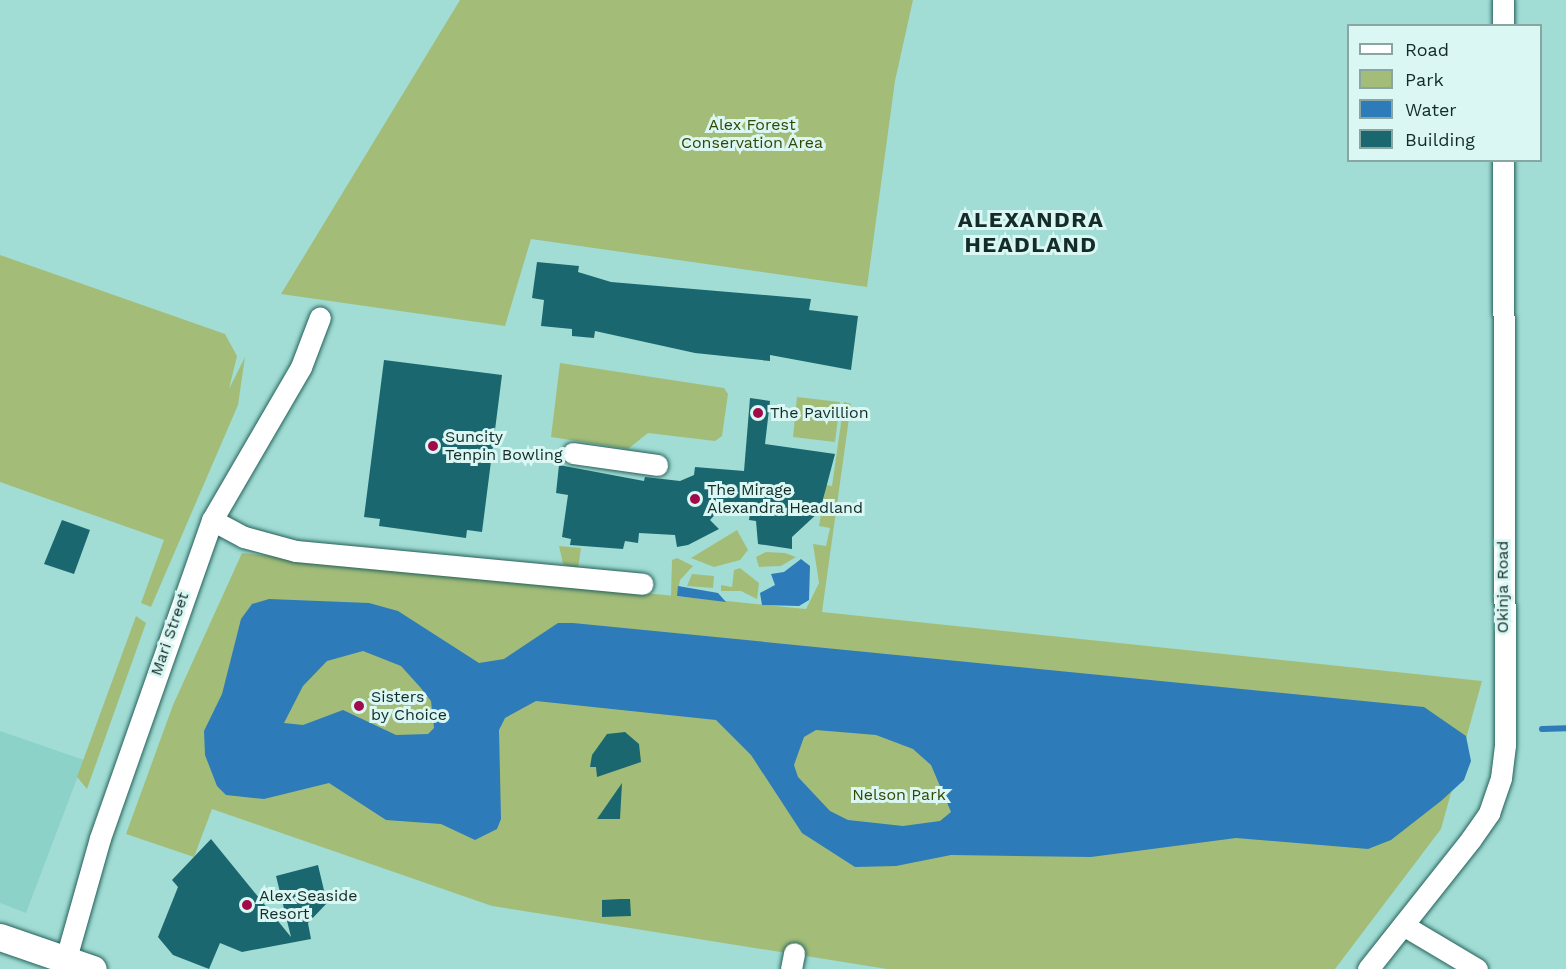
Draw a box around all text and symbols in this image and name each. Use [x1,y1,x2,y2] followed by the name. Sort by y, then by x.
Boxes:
[1347,24,1542,162] legend
[1405,39,1449,60] text: Road
[1405,69,1444,90] text: Park
[1405,99,1457,120] text: Water
[681,115,823,153] park label: Alex Forest Conservation Area
[1405,129,1475,150] text: Building
[958,206,1104,258] district label: ALEXANDRA HEADLAND
[770,403,869,423] place label: The Pavillion
[751,406,765,420] marker: The Pavillion
[445,427,562,465] place label: Suncity Tenpin Bowling
[426,439,440,453] marker: Suncity Tenpin Bowling
[707,480,863,518] place label: The Mirage Alexandra Headland
[688,492,702,506] marker: The Mirage Alexandra Headland
[1493,541,1513,633] street label: Okinja Road
[147,590,193,678] street label: Mari Street
[371,687,447,725] place label: Sisters by Choice
[352,699,366,713] marker: Sisters by Choice
[852,785,946,805] park label: Nelson Park
[259,886,358,924] place label: Alex Seaside Resort
[240,898,254,912] marker: Alex Seaside Resort

